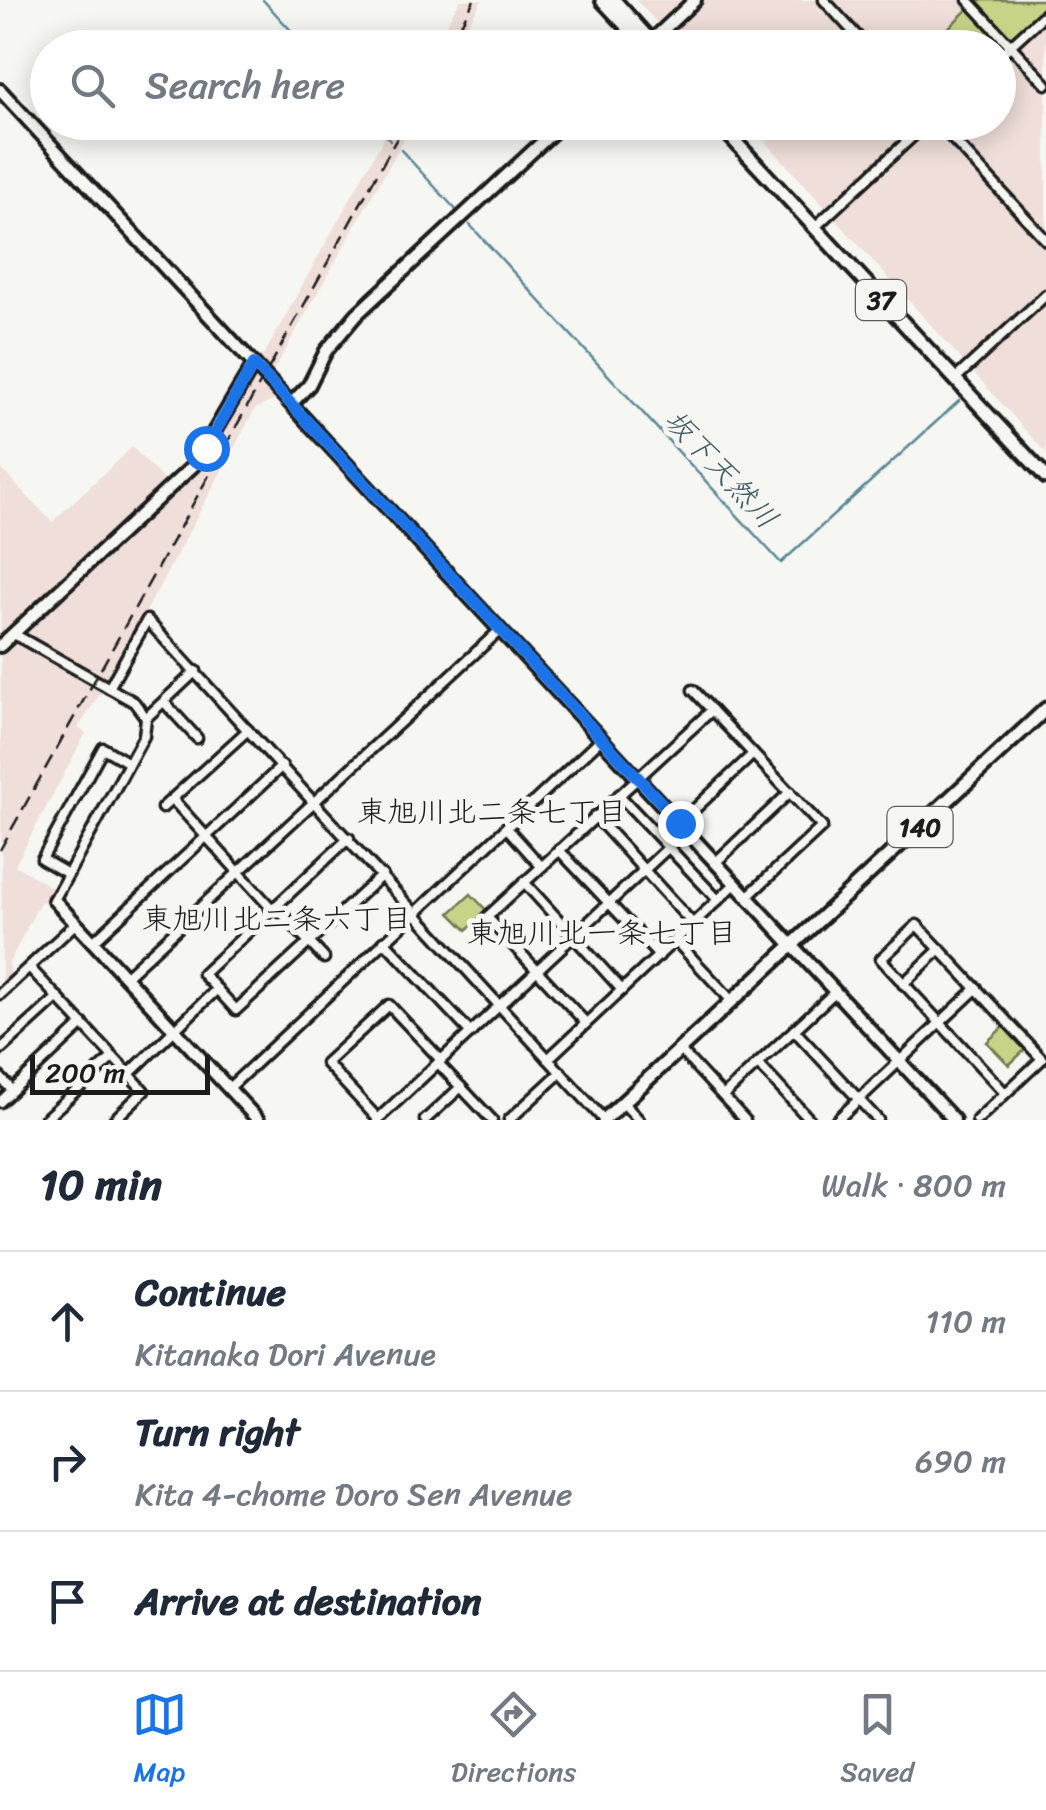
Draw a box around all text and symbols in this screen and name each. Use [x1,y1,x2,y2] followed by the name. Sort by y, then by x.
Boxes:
[30,30,1016,140] search box
[145,52,345,119] text: Search here
[65,58,120,113] icon: search
[856,280,906,320] road number: 37
[650,396,792,542] water label: 坂下天然川
[184,426,230,472] route start
[357,785,627,839] district label: 東旭川北二条七丁目
[658,801,704,847] route end
[888,807,952,847] road number: 140
[142,892,412,946] district label: 東旭川北二条六丁目
[467,906,737,960] district label: 東旭川北一条七丁目
[45,1048,125,1097] text: 200 m
[30,1050,210,1094] scale bar
[40,1148,162,1222] text: 10 min
[821,1157,1006,1214] text: Walk · 800 m
[135,1259,286,1326] text: Continue
[925,1293,1006,1350] text: 110 m
[40,1294,95,1349] icon: ahead
[135,1326,436,1383] text: Kitanaka Dori Avenue
[135,1399,300,1466] text: Turn right
[915,1433,1006,1490] text: 690 m
[40,1434,95,1489] icon: right
[135,1466,573,1523] text: Kita 4-chome Doro Sen Avenue
[135,1568,482,1635] text: Arrive at destination
[40,1574,95,1629] icon: arrive
[132,1687,187,1796] tab: Map
[451,1687,576,1796] tab: Directions
[840,1687,914,1796] tab: Saved

